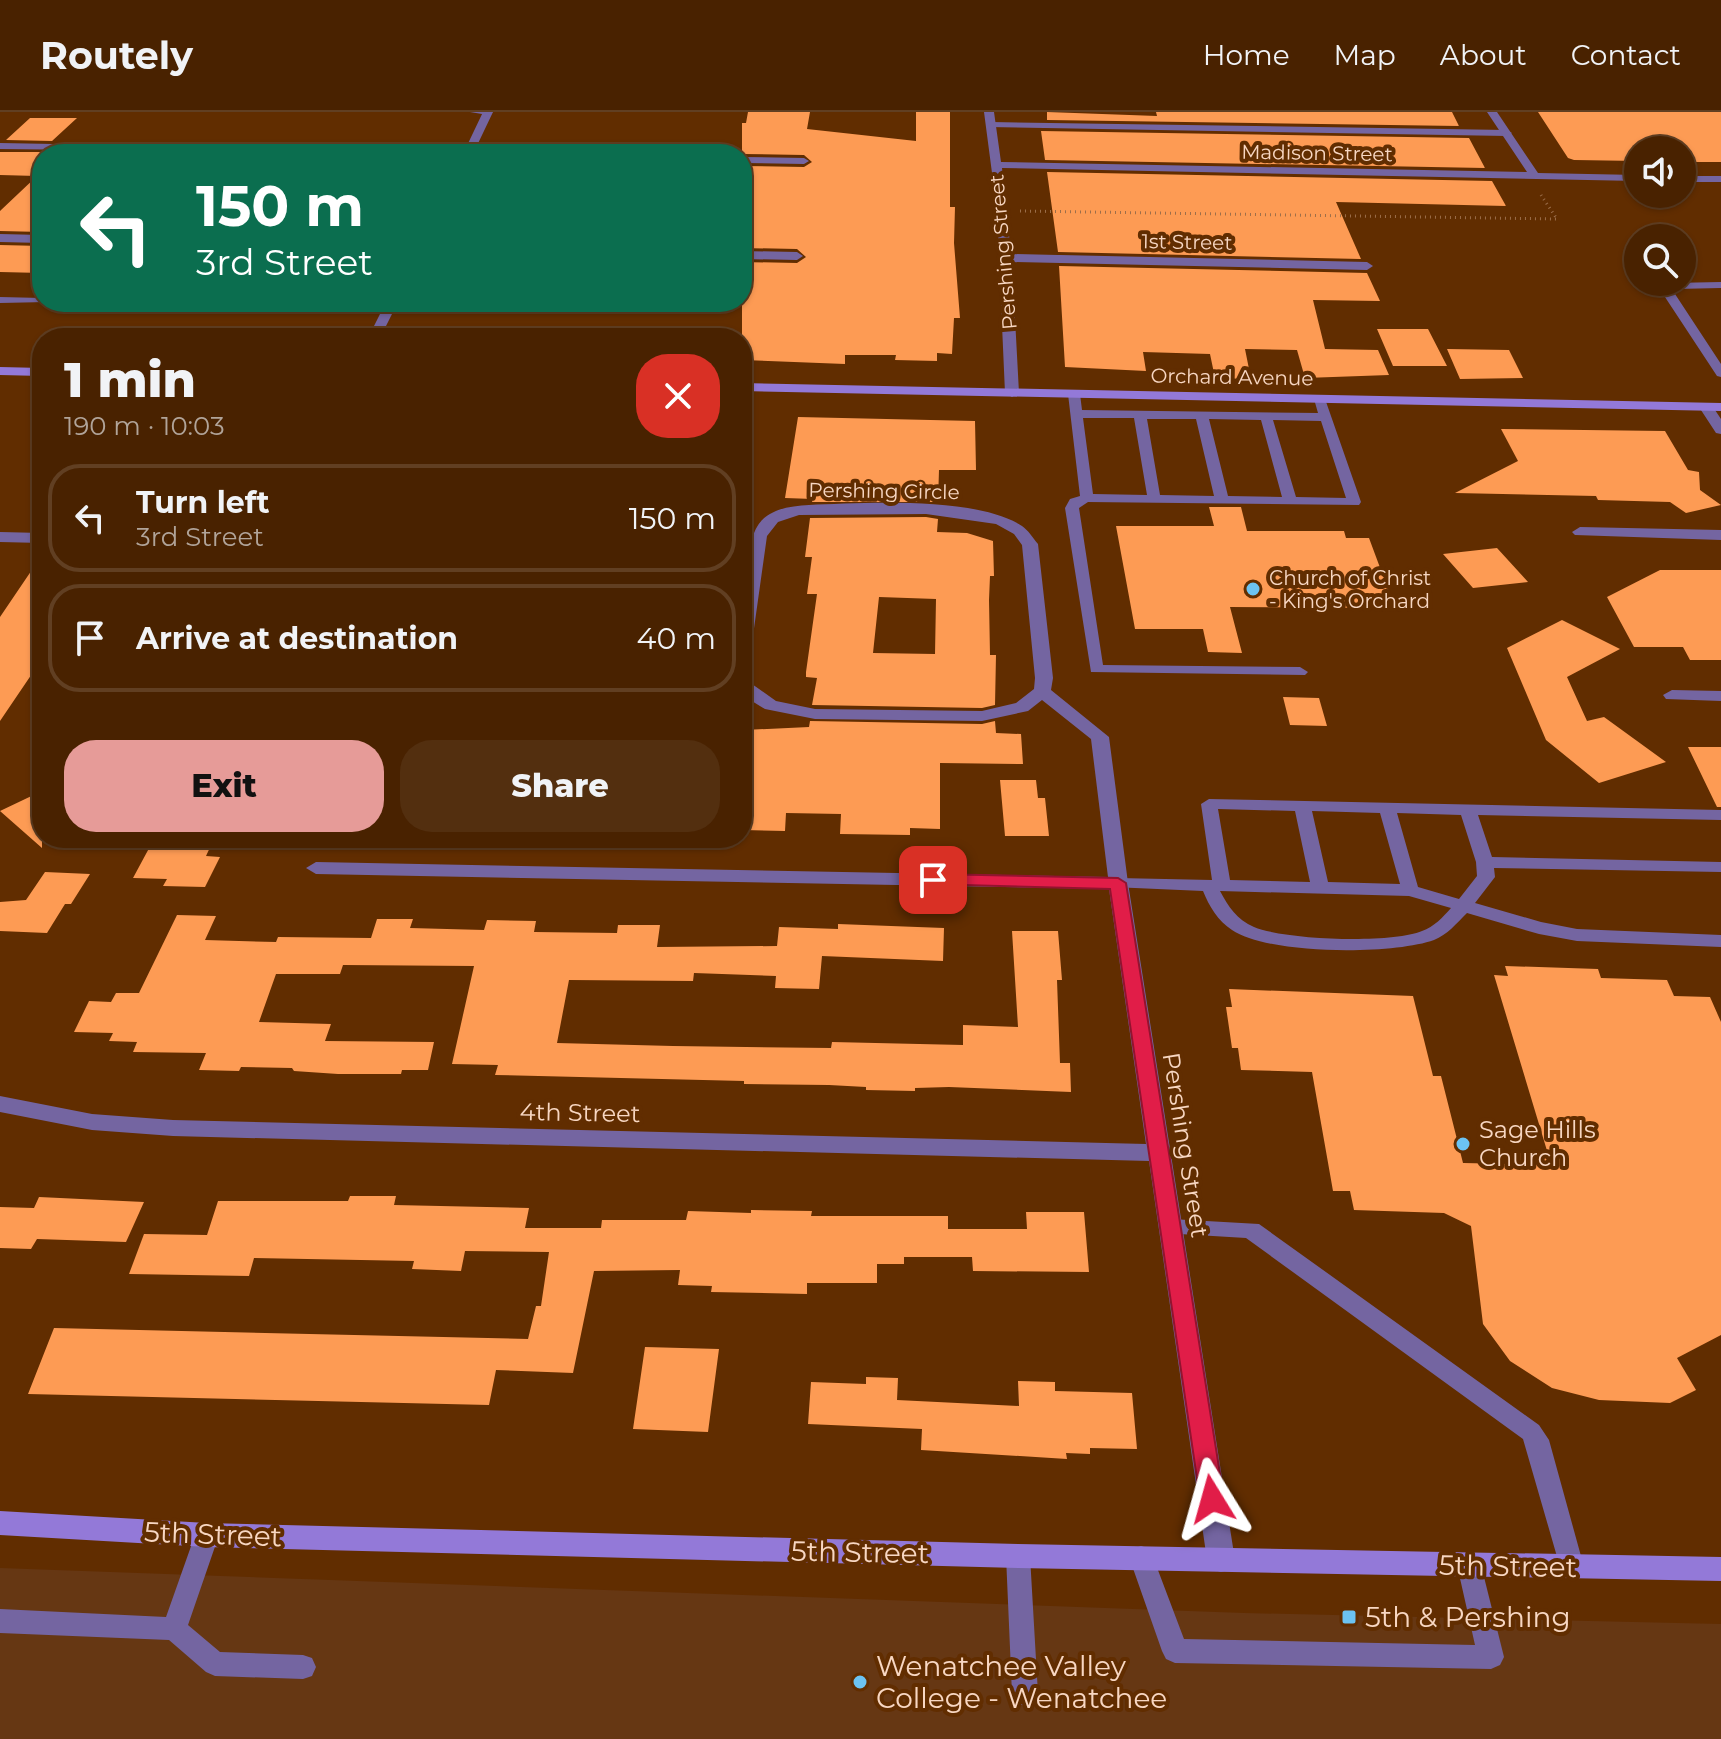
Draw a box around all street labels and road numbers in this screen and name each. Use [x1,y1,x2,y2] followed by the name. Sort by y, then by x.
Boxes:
[1241,140,1393,166] street label: Madison Street
[984,173,1022,331] street label: Pershing Street
[1141,229,1233,255] street label: 1st Street
[1150,364,1314,390] street label: Orchard Avenue
[808,478,960,504] street label: Pershing Circle
[1157,1050,1214,1240] street label: Pershing Street
[519,1097,641,1128] street label: 4th Street
[143,1515,283,1553] street label: 5th Street
[791,1534,929,1570] street label: 5th Street
[1439,1548,1577,1584] street label: 5th Street

